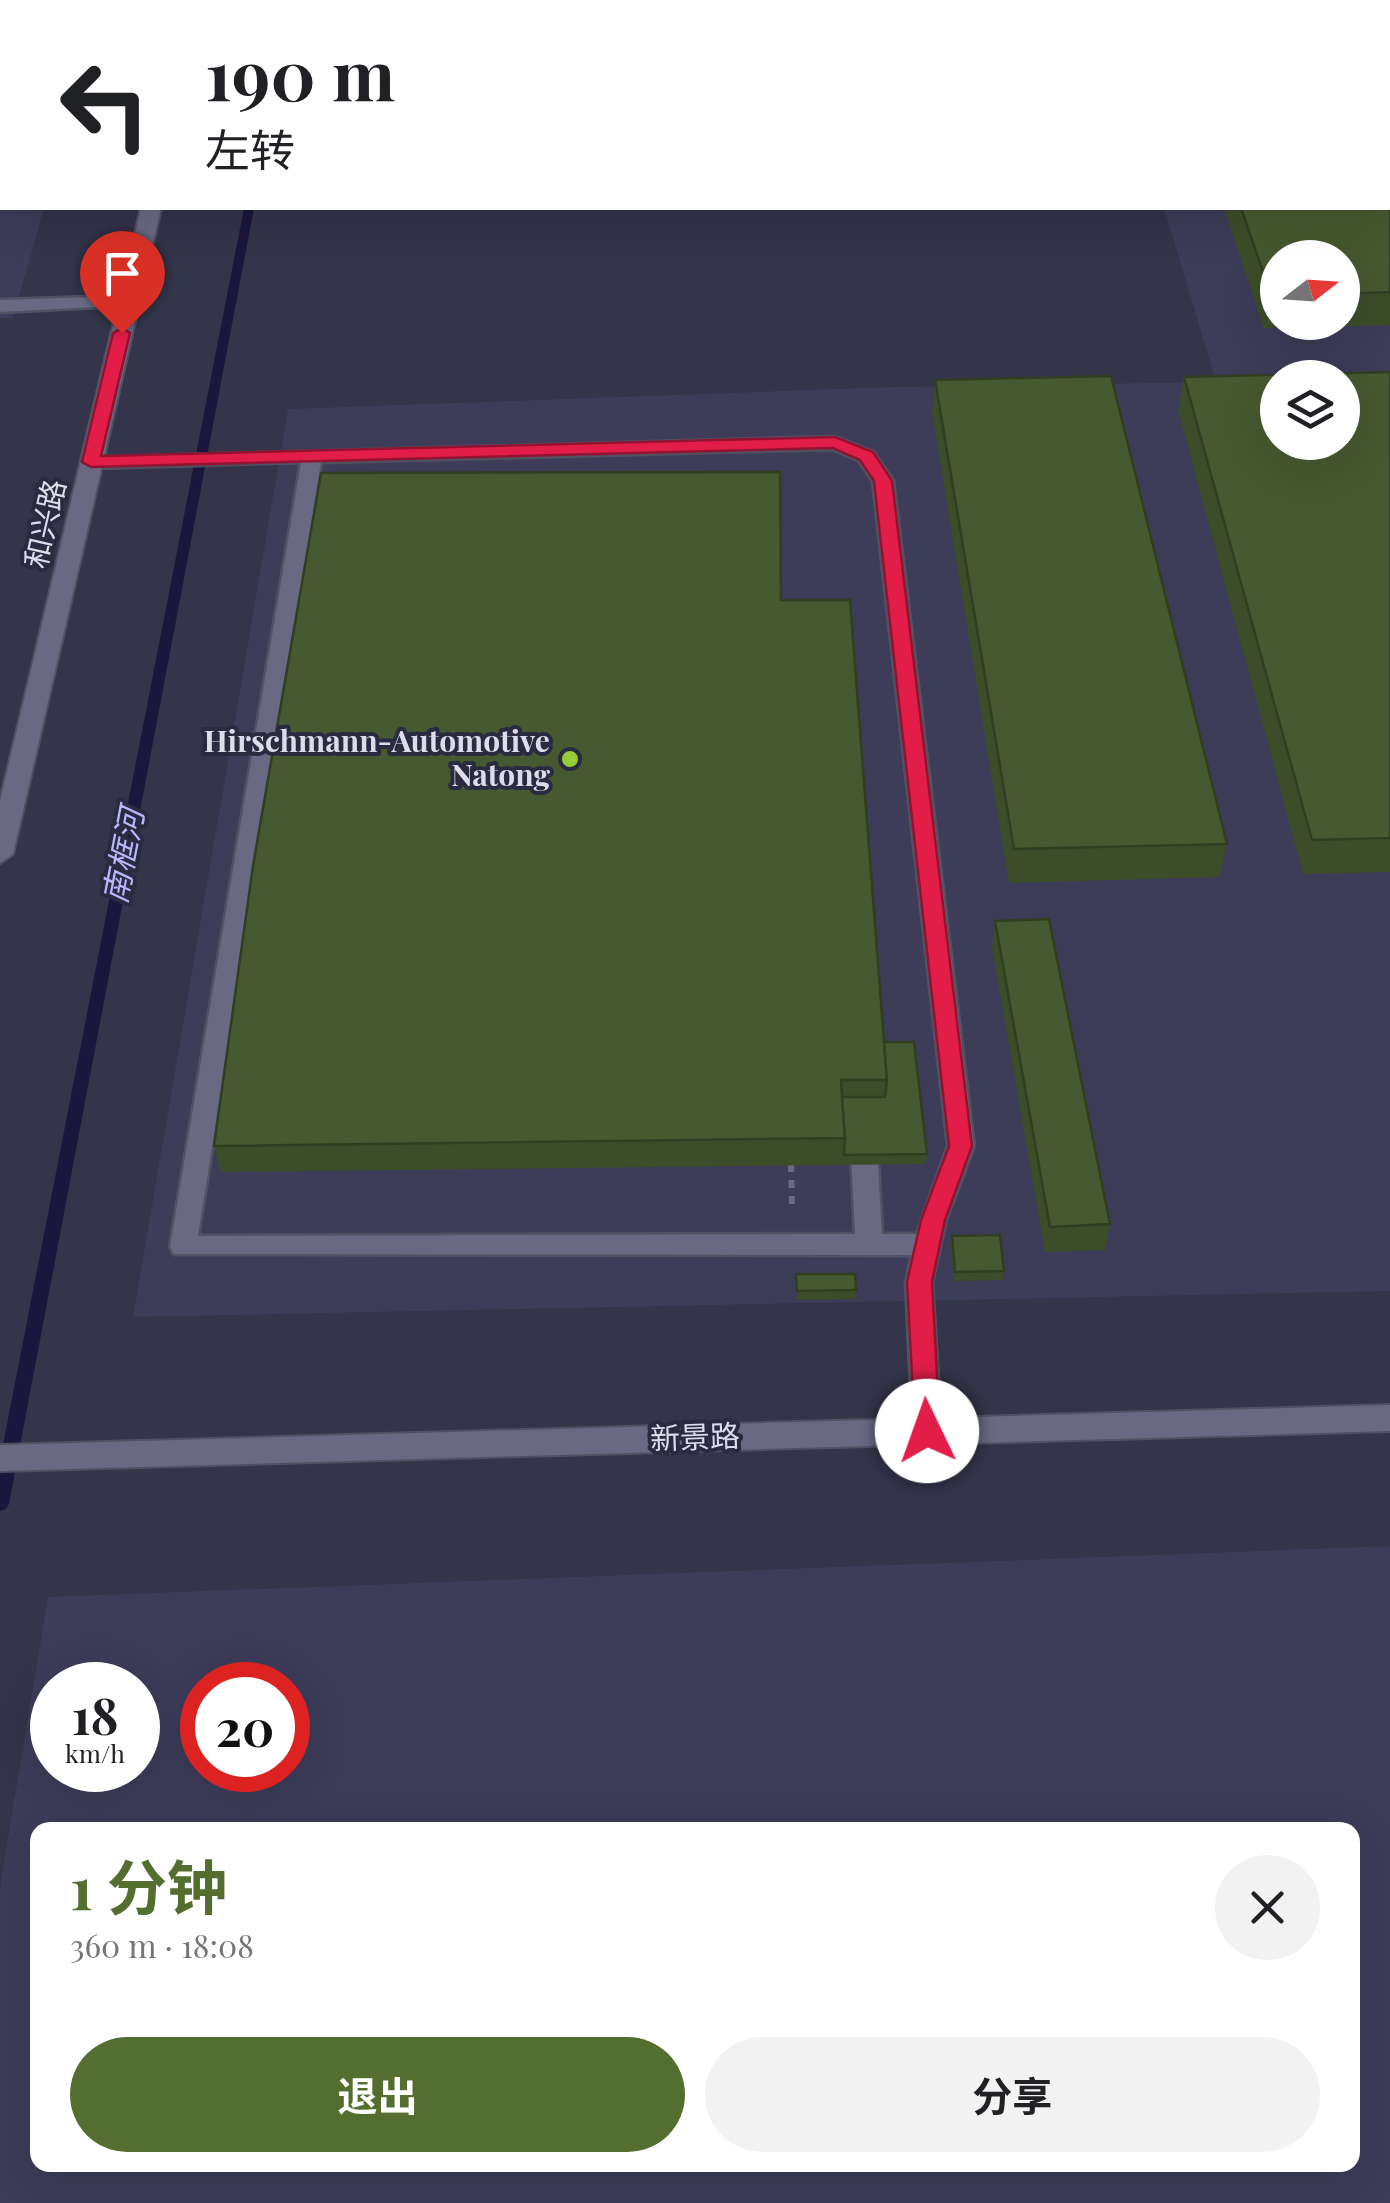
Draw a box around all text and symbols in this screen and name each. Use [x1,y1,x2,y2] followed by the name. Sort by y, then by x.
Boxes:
[205,25,395,119] text: 190 m
[40,40,170,170] icon: left
[205,118,295,178] text: 左转
[80,231,165,334] pin
[1260,240,1360,340] north arrow
[1260,240,1360,460] map controls
[95,246,150,301] icon: arrive
[1260,360,1360,460] button: layers
[14,475,74,572] street label: 和兴路
[204,720,550,794] place label: Hirschmann-Automotive Natong
[559,748,581,770] marker: Hirschmann-Automotive Natong
[91,798,153,907] water label: 南框河
[875,1379,979,1483] position arrow
[649,1414,741,1458] street label: 新景路
[180,1662,310,1792] speed limit sign: 20
[71,1681,119,1748] text: 18
[65,1736,125,1769] text: km/h
[70,1845,227,1925] text: 1 分钟
[1215,1855,1320,1960] button: close
[70,1923,254,1966] text: 360 m · 18:08
[70,2037,685,2152] button: 退出
[705,2037,1320,2152] button: 分享

